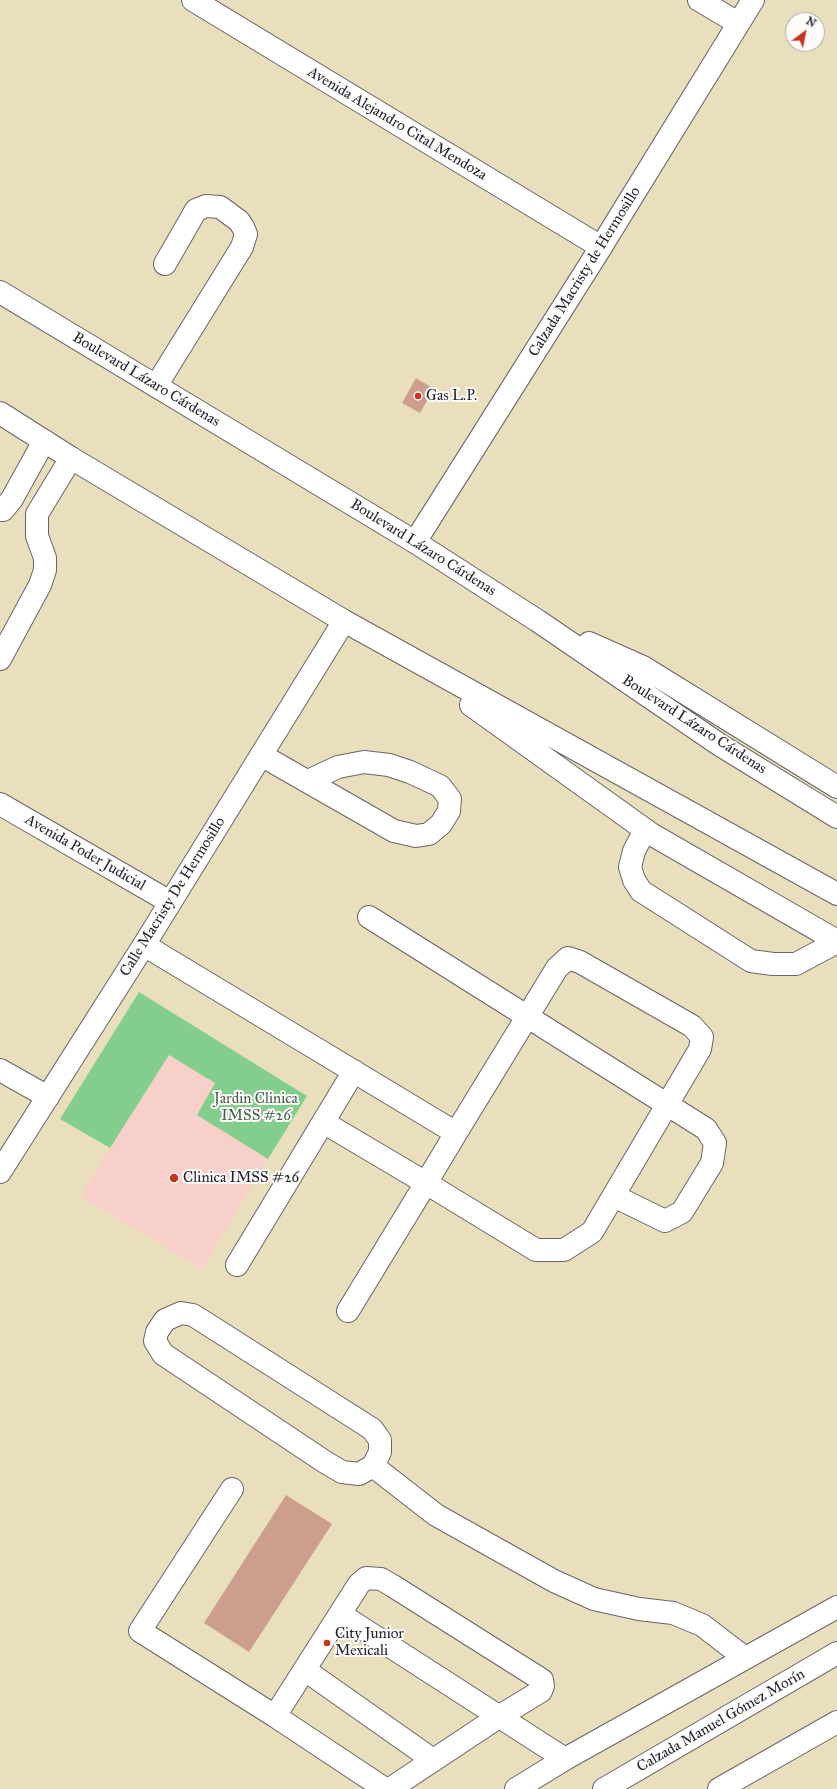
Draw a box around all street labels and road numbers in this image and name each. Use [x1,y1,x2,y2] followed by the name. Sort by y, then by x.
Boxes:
[304,63,490,185] street label: Avenida Alejandro Cital Mendoza
[525,184,645,360] street label: Calzada Macristy de Hermosillo
[69,329,223,431] street label: Boulevard Lázaro Cárdenas
[347,496,499,600] street label: Boulevard Lázaro Cárdenas
[618,672,770,778] street label: Boulevard Lázaro Cárdenas
[21,811,149,895] street label: Avenida Poder Judicial
[116,814,230,980] street label: Calle Macristy De Hermosillo
[634,1666,808,1776] street label: Calzada Manuel Gómez Morín

